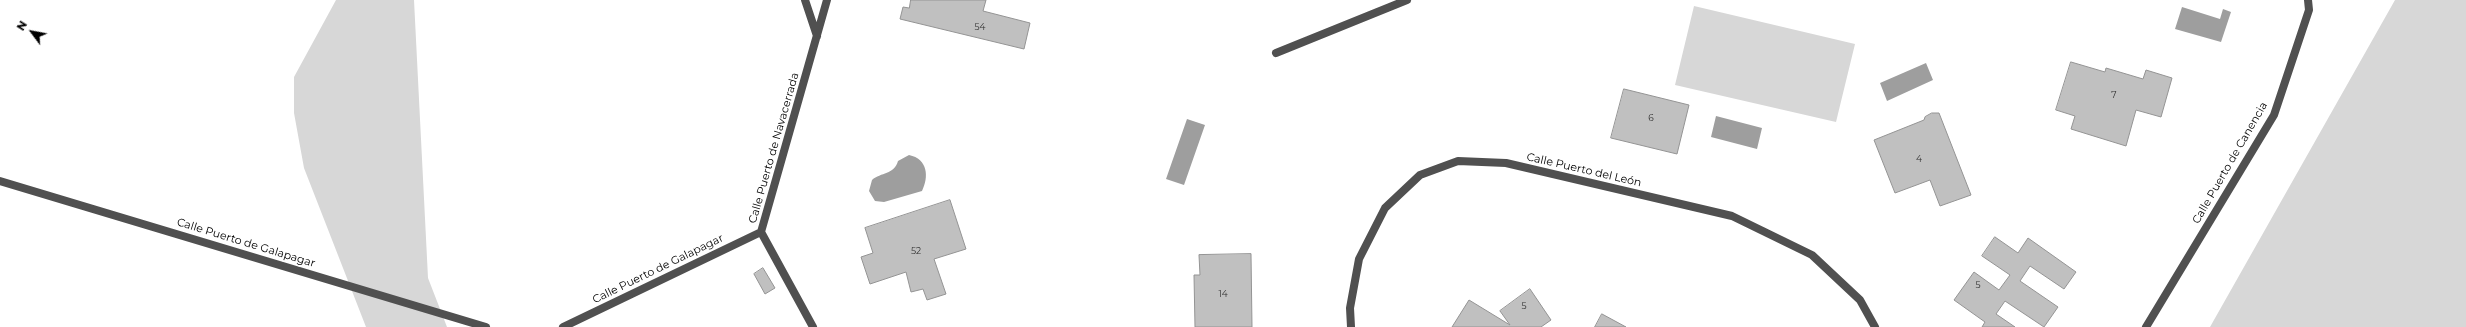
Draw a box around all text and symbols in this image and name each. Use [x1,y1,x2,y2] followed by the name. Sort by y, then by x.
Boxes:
[12,12,52,52] north arrow
[14,18,30,33] text: N
[974,22,986,32] house number: 54
[746,71,802,225] street label: Calle Puerto de Navacerrada
[2111,90,2117,100] house number: 7
[2190,100,2270,226] street label: Calle Puerto de Canencia
[1648,113,1654,123] house number: 6
[1525,150,1643,190] street label: Calle Puerto del León
[1916,154,1922,164] house number: 4
[175,216,317,270] street label: Calle Puerto de Galapagar
[590,232,726,306] street label: Calle Puerto de Galapagar
[911,246,921,256] house number: 52
[1975,280,1981,290] house number: 5
[1218,289,1228,299] house number: 14
[1521,301,1527,311] house number: 5

